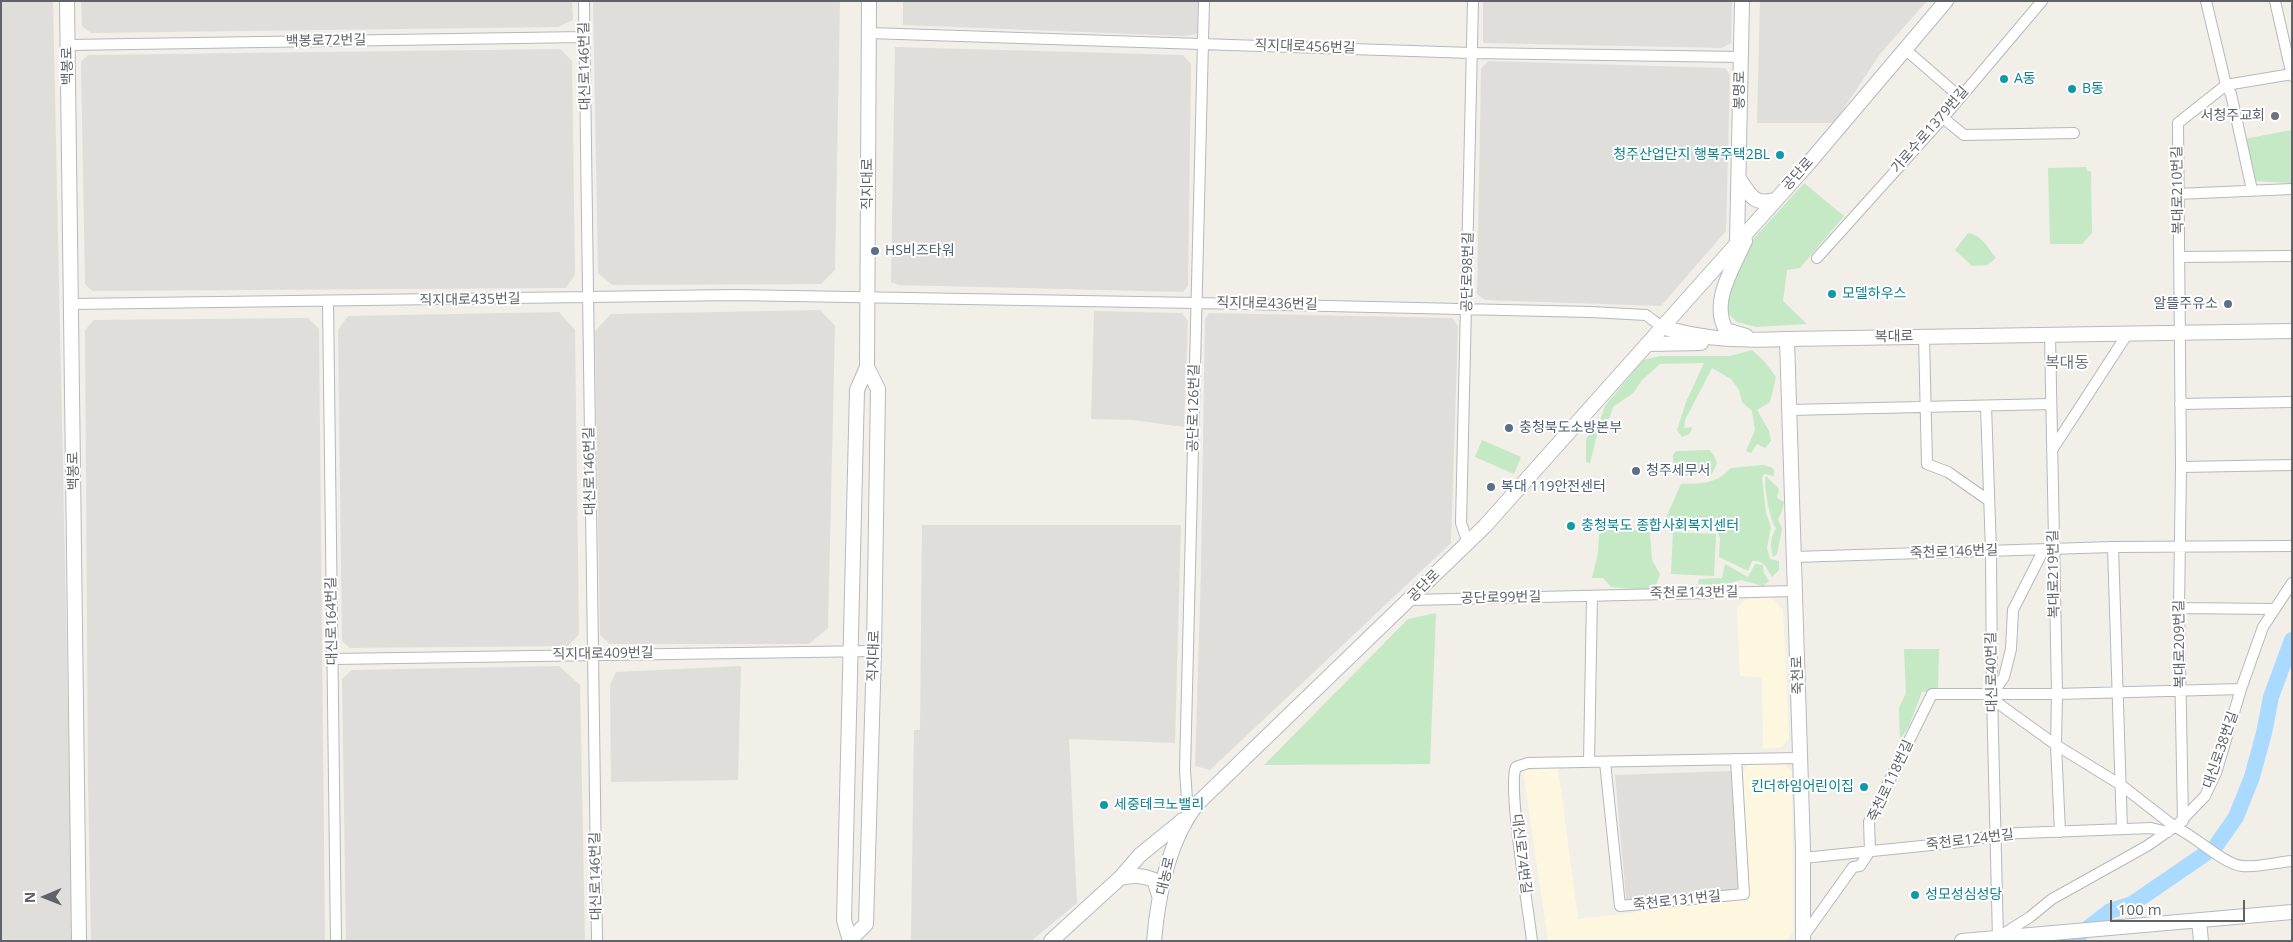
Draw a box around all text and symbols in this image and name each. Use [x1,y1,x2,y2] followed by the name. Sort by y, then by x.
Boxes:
[576,22,594,110] street label: 대신로146번길
[286,32,366,50] street label: 백봉로72번길
[1254,37,1356,57] street label: 직지대로456번길
[59,47,77,85] street label: 백봉로
[1731,71,1749,109] street label: 봉명로
[2014,71,2036,87] place label: A동
[1998,73,2010,85] marker: A동
[2082,81,2104,97] place label: B동
[1888,83,1972,177] street label: 가로수로1379번길
[2066,83,2078,95] marker: B동
[2201,108,2265,124] place label: 서청주교회
[2269,110,2281,122] marker: 서청주교회
[2169,146,2187,234] street label: 복대로210번길
[1613,147,1770,163] place label: 청주산업단지 행복주택2BL
[1774,149,1786,161] marker: 청주산업단지 행복주택2BL
[1779,154,1817,194] street label: 공단로
[860,158,876,210] street label: 직지대로
[1459,232,1477,312] street label: 공단로98번길
[885,243,955,259] place label: HS비즈타워
[869,245,881,257] marker: HS비즈타워
[1842,286,1906,302] place label: 모델하우스
[1826,288,1838,300] marker: 모델하우스
[419,291,521,309] street label: 직지대로435번길
[1216,295,1318,313] street label: 직지대로436번길
[2154,296,2218,312] place label: 알뜰주유소
[2222,298,2234,310] marker: 알뜰주유소
[1875,328,1913,346] street label: 복대로
[2045,353,2089,373] district label: 복대동
[1185,364,1203,452] street label: 공단로126번길
[1519,420,1622,436] place label: 충청북도소방본부
[1503,422,1515,434] marker: 충청북도소방본부
[581,427,599,515] street label: 대신로146번길
[65,452,83,490] street label: 백봉로
[1646,463,1710,479] place label: 청주세무서
[1630,465,1642,477] marker: 청주세무서
[1501,479,1606,495] place label: 복대 119안전센터
[1485,481,1497,493] marker: 복대 119안전센터
[1581,518,1739,534] place label: 충청북도 종합사회복지센터
[1565,520,1577,532] marker: 충청북도 종합사회복지센터
[2045,530,2063,618] street label: 복대로219번길
[1910,542,1998,562] street label: 죽천로146번길
[1404,566,1444,606] street label: 공단로
[323,577,341,665] street label: 대신로164번길
[1650,584,1738,602] street label: 죽천로143번길
[1461,589,1541,607] street label: 공단로99번길
[2171,600,2189,688] street label: 복대로209번길
[865,630,883,682] street label: 직지대로
[1983,632,2001,712] street label: 대신로40번길
[552,645,654,663] street label: 직지대로409번길
[1789,655,1807,695] street label: 죽천로
[2200,709,2242,791] street label: 대신로38번길
[1865,737,1917,825] street label: 죽천로118번길
[1751,779,1854,795] place label: 킨더하임어린이집
[1858,781,1870,793] marker: 킨더하임어린이집
[1114,797,1204,813] place label: 세중테크노밸리
[1098,799,1110,811] marker: 세중테크노밸리
[1508,813,1534,895] street label: 대신로74번길
[1925,826,2015,854] street label: 죽천로124번길
[587,832,605,920] street label: 대신로146번길
[1153,855,1179,897] street label: 대농로
[20,872,70,922] north arrow
[1925,887,2002,903] place label: 성모성심성당
[1632,888,1722,914] street label: 죽천로131번길
[1909,889,1921,901] marker: 성모성심성당
[2113,890,2248,922] scale bar
[20,891,39,903] text: N
[2118,899,2162,919] text: 100 m

